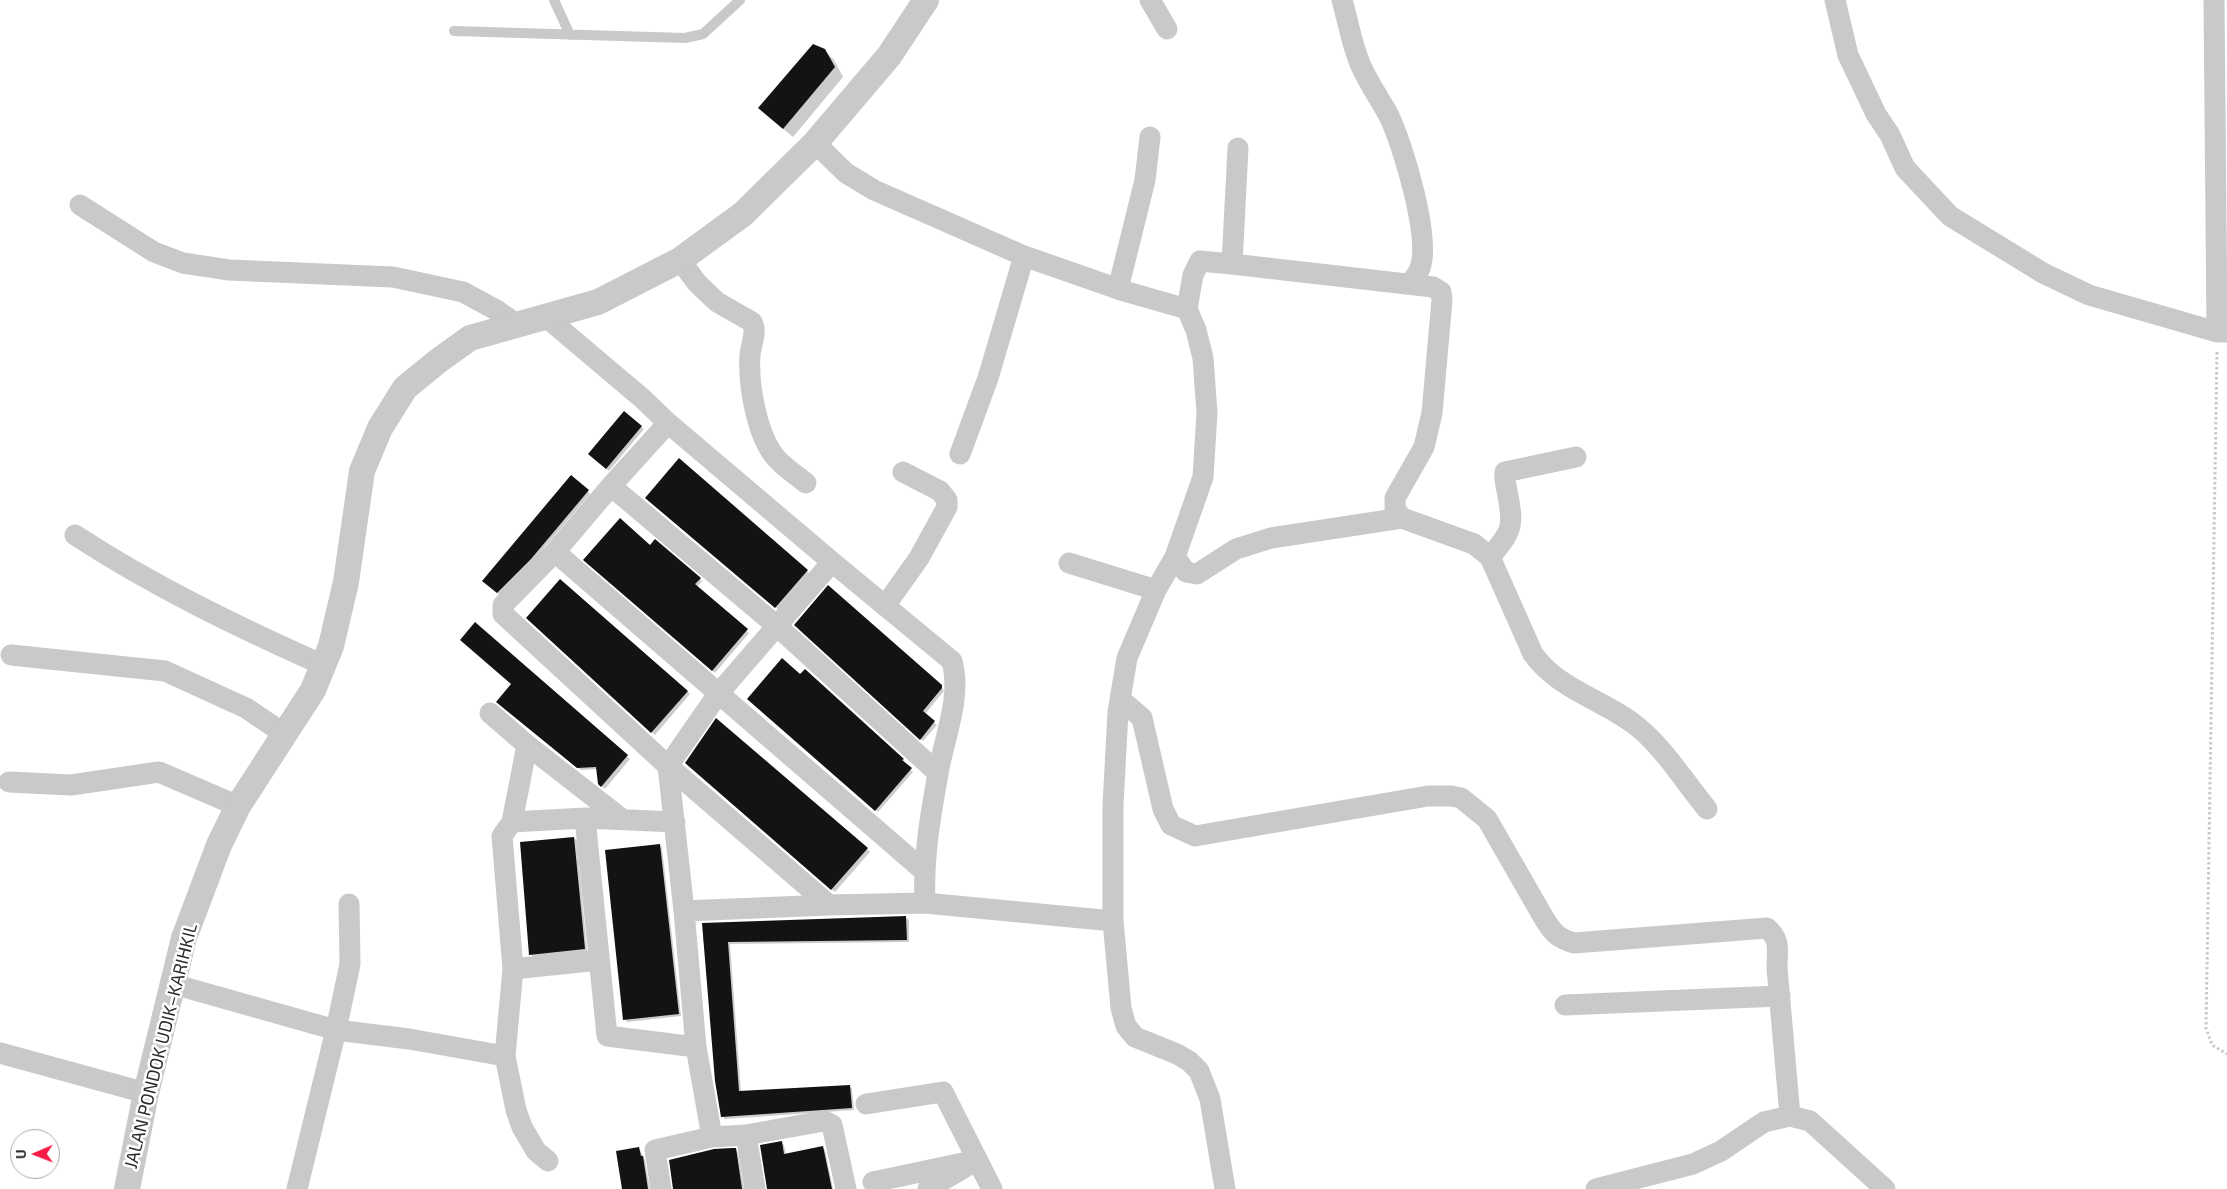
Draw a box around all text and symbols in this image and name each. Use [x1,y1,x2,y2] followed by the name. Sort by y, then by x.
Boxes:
[120,921,202,1171] street label: JALAN PONDOK UDIK–KARIHKIL
[10,1129,60,1179] north arrow
[12,1149,29,1159] text: U

